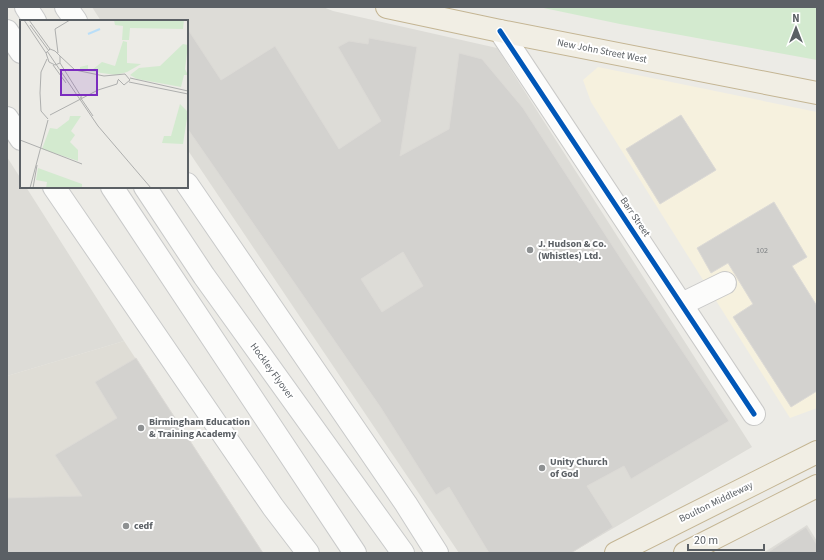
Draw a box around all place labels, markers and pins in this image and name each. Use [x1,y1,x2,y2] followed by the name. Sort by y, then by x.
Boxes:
[538,237,607,263] place label: J. Hudson & Co. (Whistles) Ltd.
[525,245,535,255] marker: J. Hudson & Co. (Whistles) Ltd.
[149,415,250,441] place label: Birmingham Education & Training Academy
[136,423,146,433] marker: Birmingham Education & Training Academy
[550,455,608,481] place label: Unity Church of God
[537,463,547,473] marker: Unity Church of God
[134,519,153,533] place label: cedf
[121,521,131,531] marker: cedf

